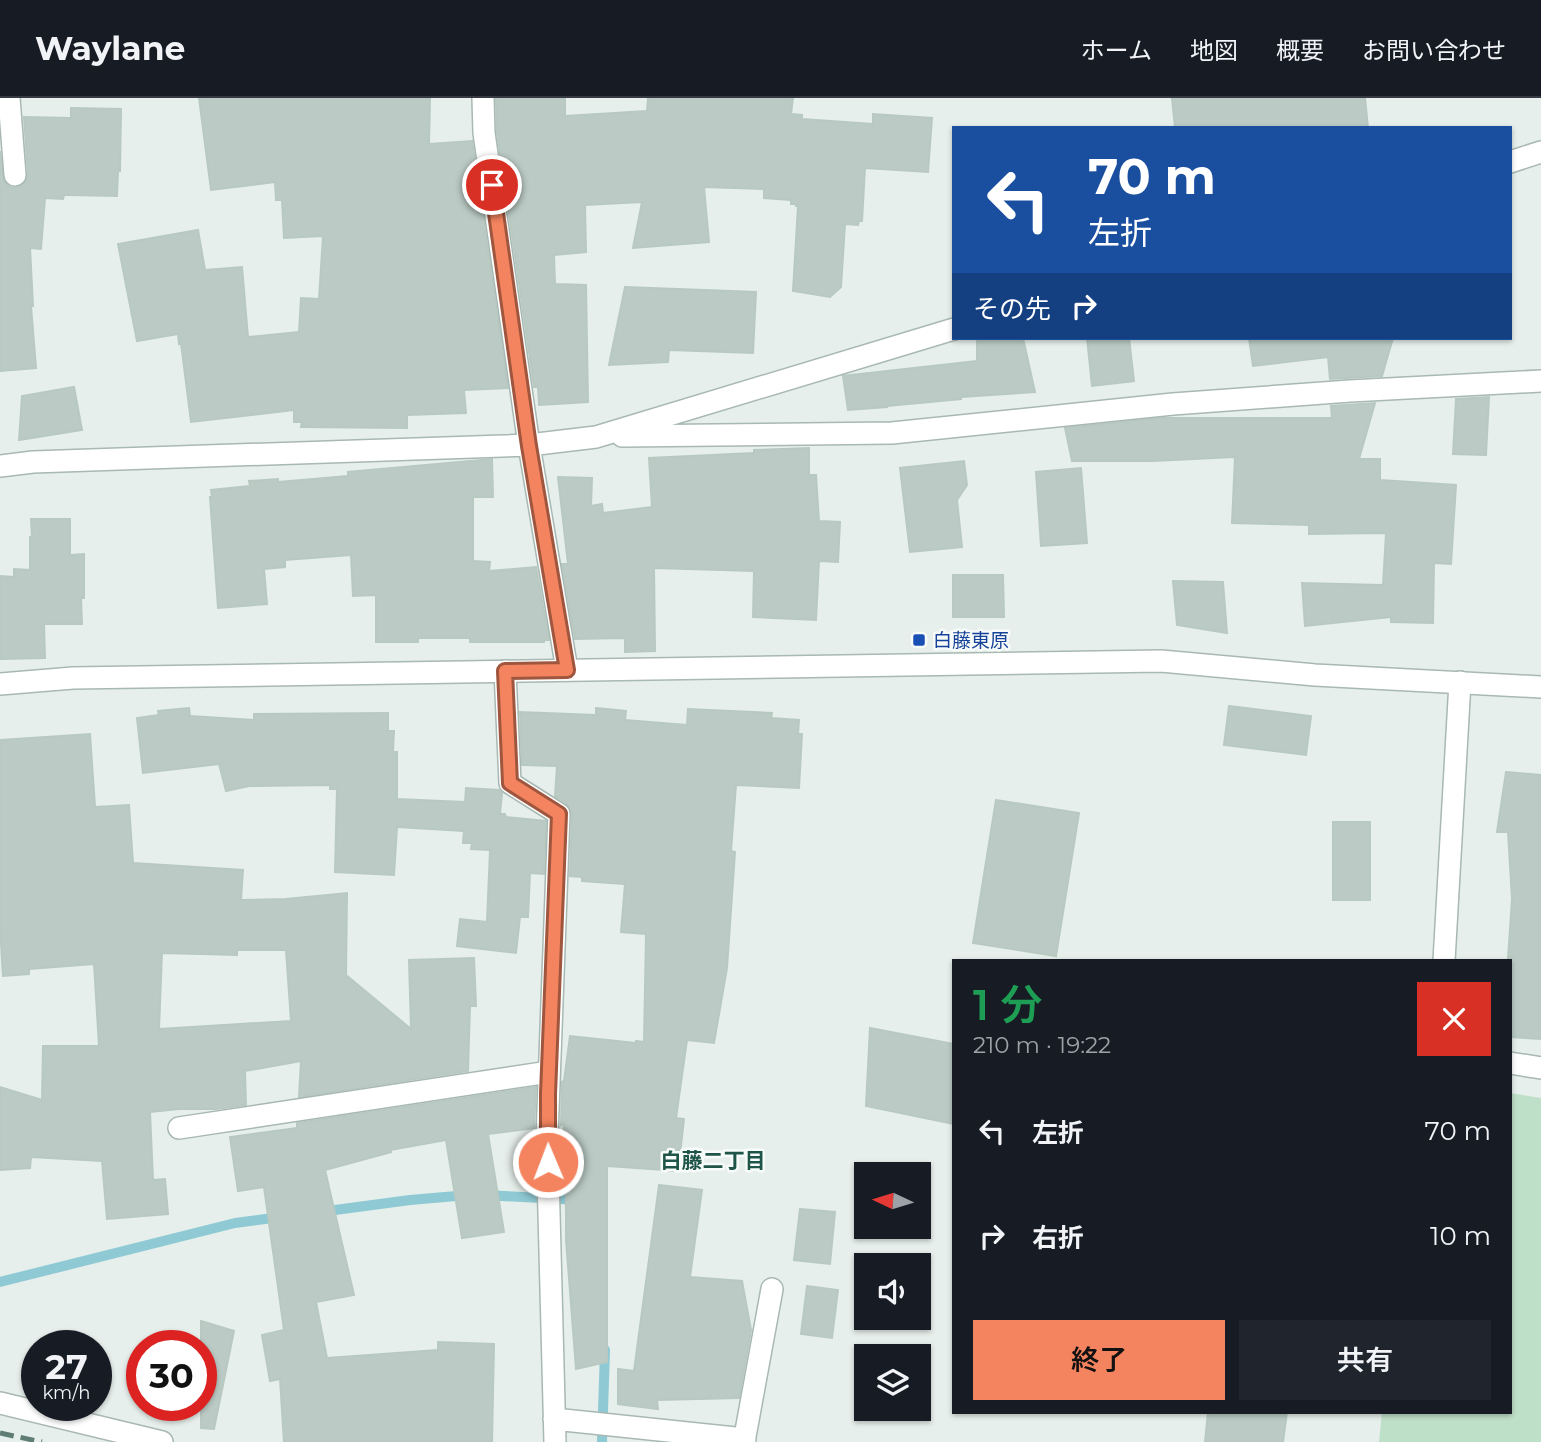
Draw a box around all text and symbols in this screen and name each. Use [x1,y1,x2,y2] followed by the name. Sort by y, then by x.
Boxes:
[35,28,185,68] text: Waylane
[1081,36,1152,65] text: ホーム
[1190,36,1238,65] text: 地図
[1276,36,1324,65] text: 概要
[1362,36,1506,65] text: お問い合わせ
[1088,147,1216,206] text: 70 m
[973,154,1064,245] icon: left
[462,155,522,215] pin
[473,166,511,204] icon: arrive
[1088,213,1152,252] text: 左折
[1065,287,1103,325] icon: right
[973,293,1051,325] text: その先
[933,629,1009,652] place label: 白藤東原
[911,632,927,648] marker: 白藤東原
[973,979,1043,1031] text: 1 分
[1417,982,1491,1056] button: close
[973,1031,1111,1059] text: 210 m · 19:22
[973,1112,1011,1150] icon: left
[1425,1115,1491,1147] text: 70 m
[1032,1117,1084,1149] text: 左折
[511,1125,585,1199] position arrow
[661,1148,766,1173] district label: 白藤二丁目
[854,1162,931,1239] north arrow
[854,1162,931,1421] map controls
[973,1217,1011,1255] icon: right
[1430,1220,1491,1252] text: 10 m
[1032,1222,1084,1254] text: 右折
[854,1253,931,1330] button: sound
[973,1320,1225,1400] button: 終了
[1239,1320,1491,1400] button: 共有
[126,1330,217,1421] speed limit sign: 30
[854,1344,931,1421] button: layers
[45,1345,88,1388] text: 27
[42,1382,91,1404] text: km/h

